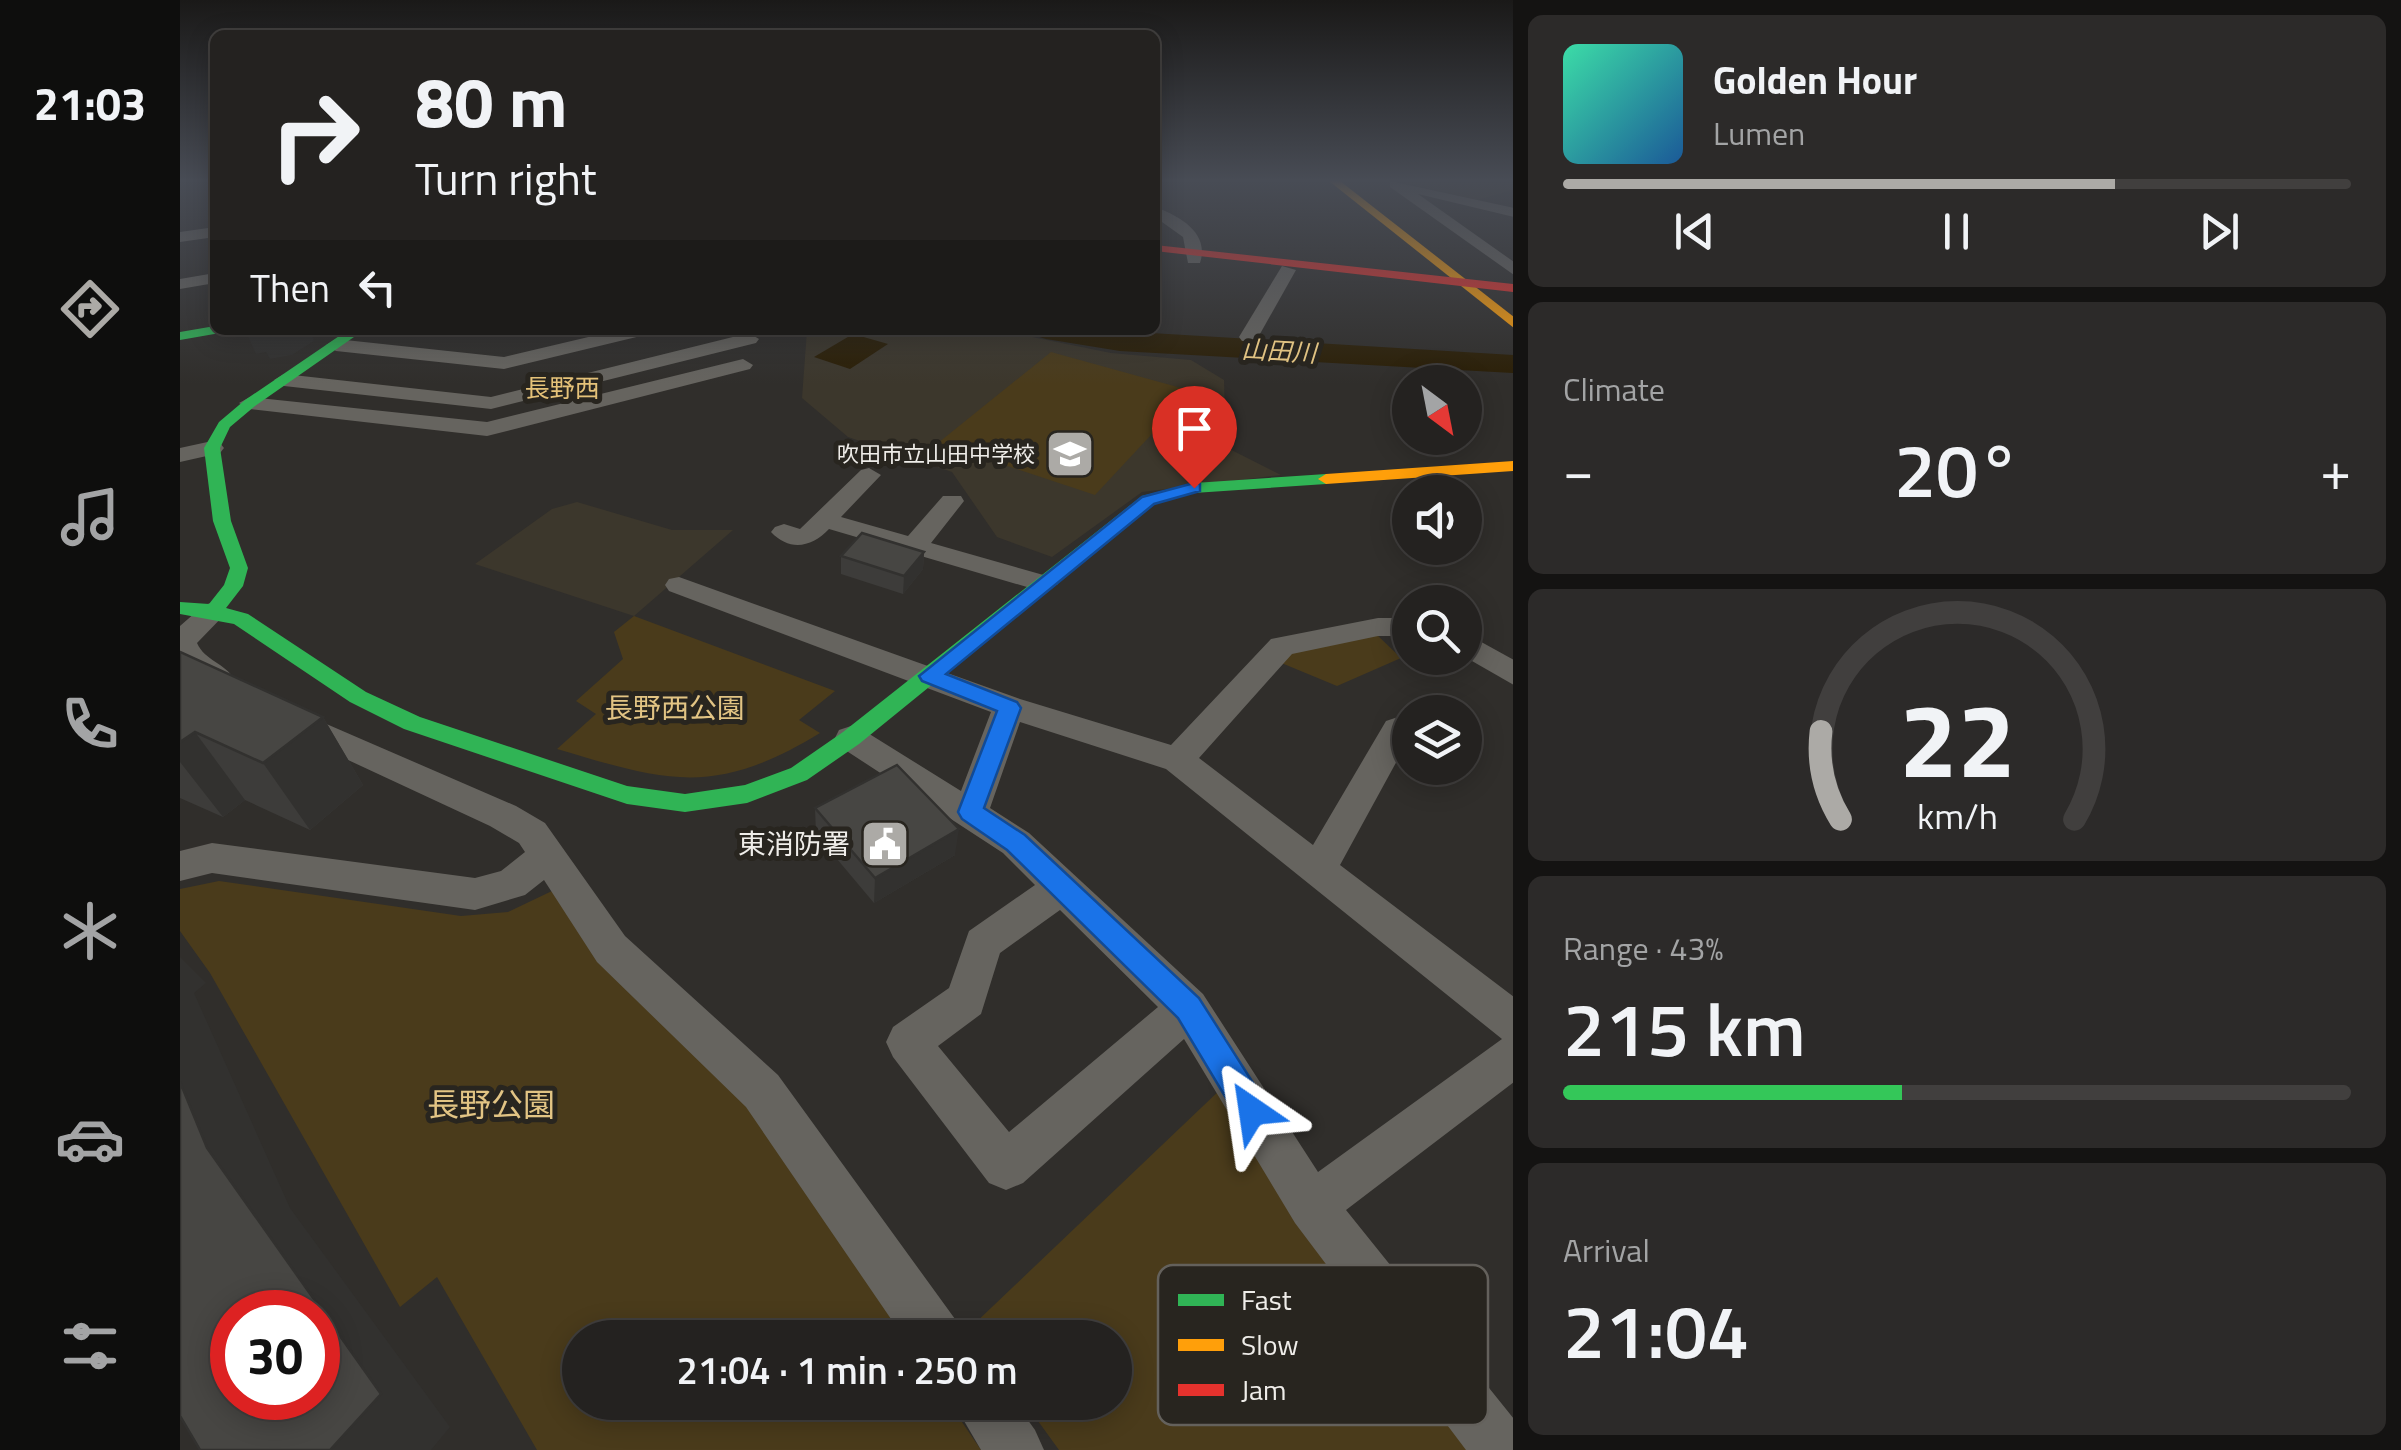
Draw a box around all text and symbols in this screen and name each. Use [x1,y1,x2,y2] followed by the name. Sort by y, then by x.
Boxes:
[415,48,568,154] text: 80 m
[1713,51,1917,109] text: Golden Hour
[34,69,146,137] text: 21:03
[250,70,380,200] icon: right
[1713,109,1805,157] text: Lumen
[415,144,597,212] text: Turn right
[1667,204,1722,259] icon: previous
[1929,204,1984,259] icon: pause
[2192,204,2247,259] icon: next
[250,259,330,317] text: Then
[350,260,405,315] icon: left
[55,274,125,344] icon: directions
[1241,330,1320,372] water label: 山田川
[1392,365,1482,455] north arrow
[1392,365,1482,785] map controls
[1563,365,1665,413] text: Climate
[524,369,600,407] district label: 長野西
[1152,386,1237,489] pin
[1167,401,1222,456] icon: arrive
[1894,412,2020,526] text: 20°
[1044,428,1096,480] school or university icon: 吹田市立山田中学校
[1563,428,1594,511] text: −
[2320,428,2351,511] text: +
[837,437,1035,471] place label: 吹田市立山田中学校
[1392,475,1482,565] button: sound
[55,482,125,552] icon: music
[1392,585,1482,675] button: search
[1899,659,2015,817] text: 22
[605,686,745,729] park label: 長野西公園
[55,689,125,759] icon: phone
[1392,695,1482,785] button: layers
[1917,788,1997,843] text: km/h
[859,818,911,870] public building icon: 東消防署
[738,822,850,865] place label: 東消防署
[55,896,125,966] icon: climate
[1563,924,1723,972] text: Range · 43%
[1563,971,1806,1085] text: 215 km
[1200,1059,1304,1163] position arrow
[427,1080,555,1128] park label: 長野公園
[55,1104,125,1174] icon: car
[1563,1226,1650,1274] text: Arrival
[1158,1265,1488,1425] legend
[1563,1273,1749,1387] text: 21:04
[1241,1278,1292,1321] text: Fast
[210,1290,340,1420] speed limit sign: 30
[55,1311,125,1381] icon: filters
[1241,1323,1299,1366] text: Slow
[676,1341,1018,1399] text: 21:04 · 1 min · 250 m
[1241,1368,1287,1411] text: Jam

